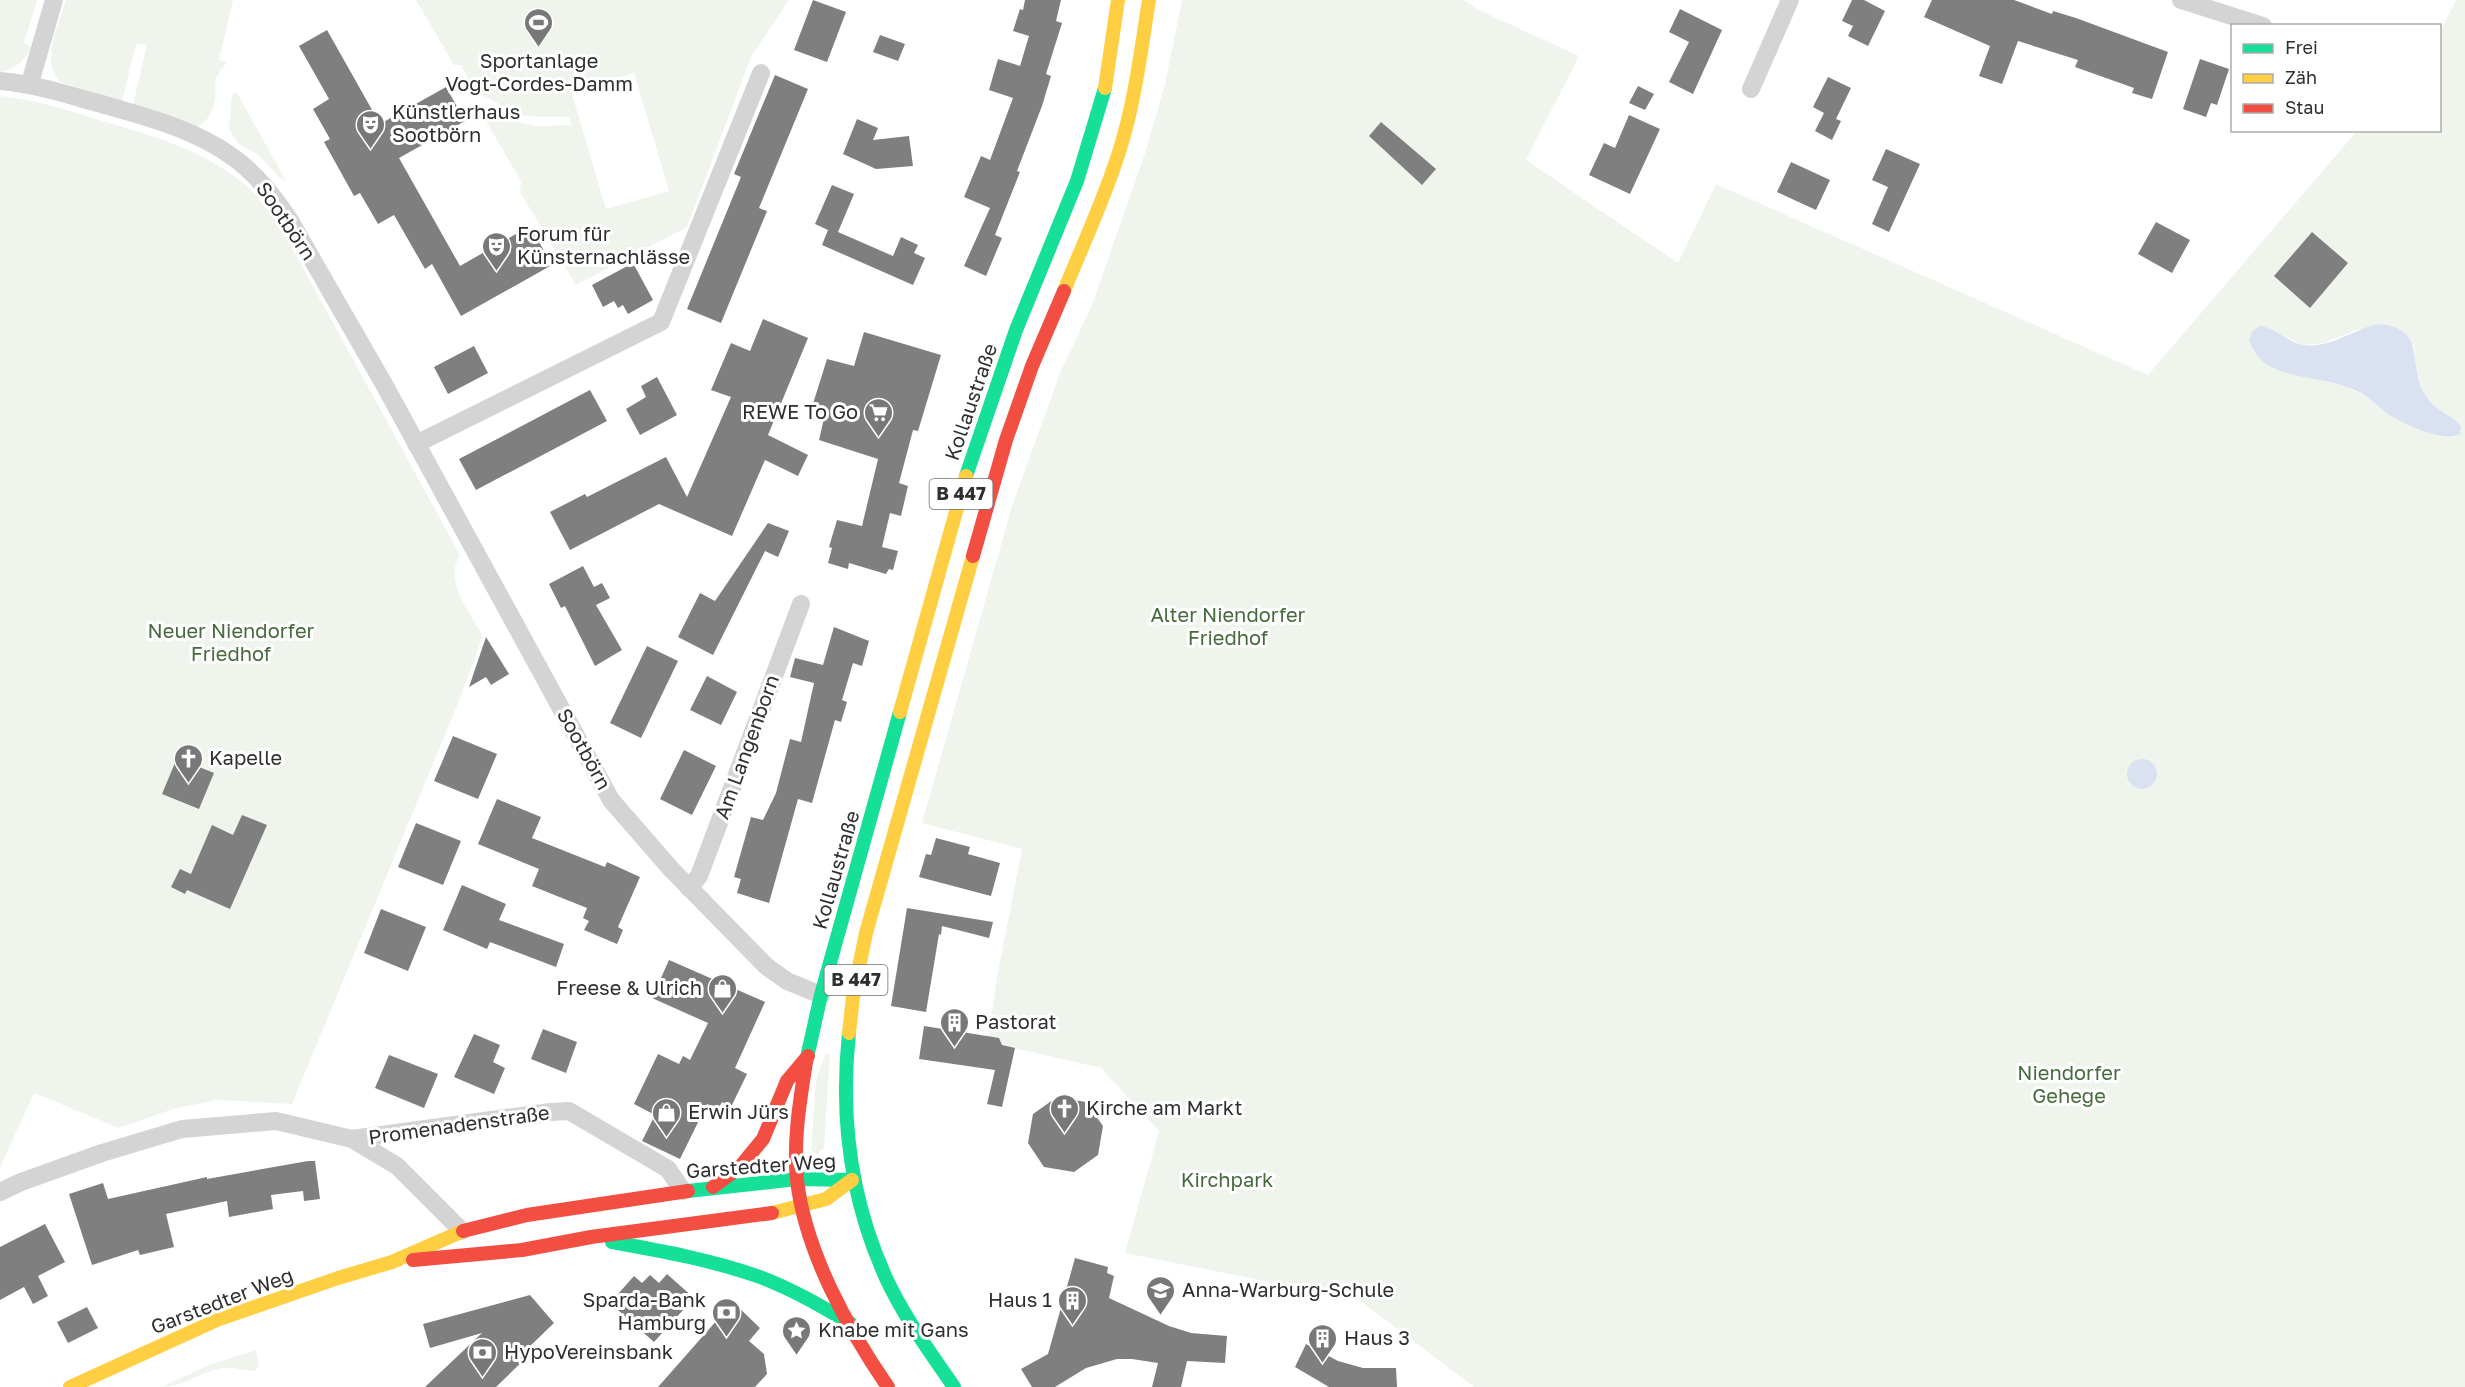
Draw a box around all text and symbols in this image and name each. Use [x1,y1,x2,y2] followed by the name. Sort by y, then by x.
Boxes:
[523,7,555,49] sports icon: Sportanlage Vogt-Cordes-Damm
[2231,24,2441,132] legend
[2285,36,2318,58] text: Frei
[445,48,633,95] place label: Sportanlage Vogt-Cordes-Damm
[2285,66,2317,88] text: Zäh
[2285,96,2324,118] text: Stau
[392,99,520,146] place label: Künstlerhaus Sootbörn
[355,108,387,150] theatre icon: Künstlerhaus Sootbörn
[252,177,322,264] street label: Sootbörn
[517,221,690,268] place label: Forum für Künsternachlässe
[480,230,512,272] theatre icon: Forum für Künsternachlässe
[939,340,1001,463] street label: Kollaustraße
[863,396,895,438] supermarket icon: REWE To Go
[742,399,858,423] place label: REWE To Go
[930,479,992,509] road number: B 447
[1151,602,1306,649] park label: Alter Niendorfer Friedhof
[148,618,315,665] park label: Neuer Niendorfer Friedhof
[709,671,783,822] street label: Am Langenborn
[553,704,617,793] street label: Sootbörn
[172,742,204,784] church icon: Kapelle
[209,745,282,769] place label: Kapelle
[807,808,863,932] street label: Kollaustraße
[824,965,888,995] road number: B 447
[707,972,739,1014] shop icon: Freese & Ulrich
[556,975,702,999] place label: Freese & Ulrich
[938,1006,970,1048] building icon: Pastorat
[975,1009,1057,1033] place label: Pastorat
[2017,1060,2121,1107] park label: Niendorfer Gehege
[1049,1092,1081,1134] church icon: Kirche am Markt
[1086,1095,1243,1119] place label: Kirche am Markt
[651,1096,683,1138] shop icon: Erwin Jürs
[367,1099,551,1149] street label: Promenadenstraße
[688,1099,789,1123] place label: Erwin Jürs
[685,1148,837,1182] street label: Garstedter Weg
[1181,1167,1273,1191] park label: Kirchpark
[147,1262,296,1338] street label: Garstedter Weg
[1145,1274,1177,1316] school or university icon: Anna-Warburg-Schule
[1182,1277,1394,1301] place label: Anna-Warburg-Schule
[1057,1284,1089,1326] building icon: Haus 1
[583,1287,706,1334] place label: Sparda-Bank Hamburg
[988,1287,1052,1311] place label: Haus 1
[711,1296,743,1338] bank icon: Sparda-Bank Hamburg
[781,1314,813,1356] place icon: Knabe mit Gans
[818,1317,969,1341] place label: Knabe mit Gans
[1307,1322,1339,1364] building icon: Haus 3
[1344,1325,1410,1349] place label: Haus 3
[467,1336,499,1378] bank icon: HypoVereinsbank
[504,1339,673,1363] place label: HypoVereinsbank

